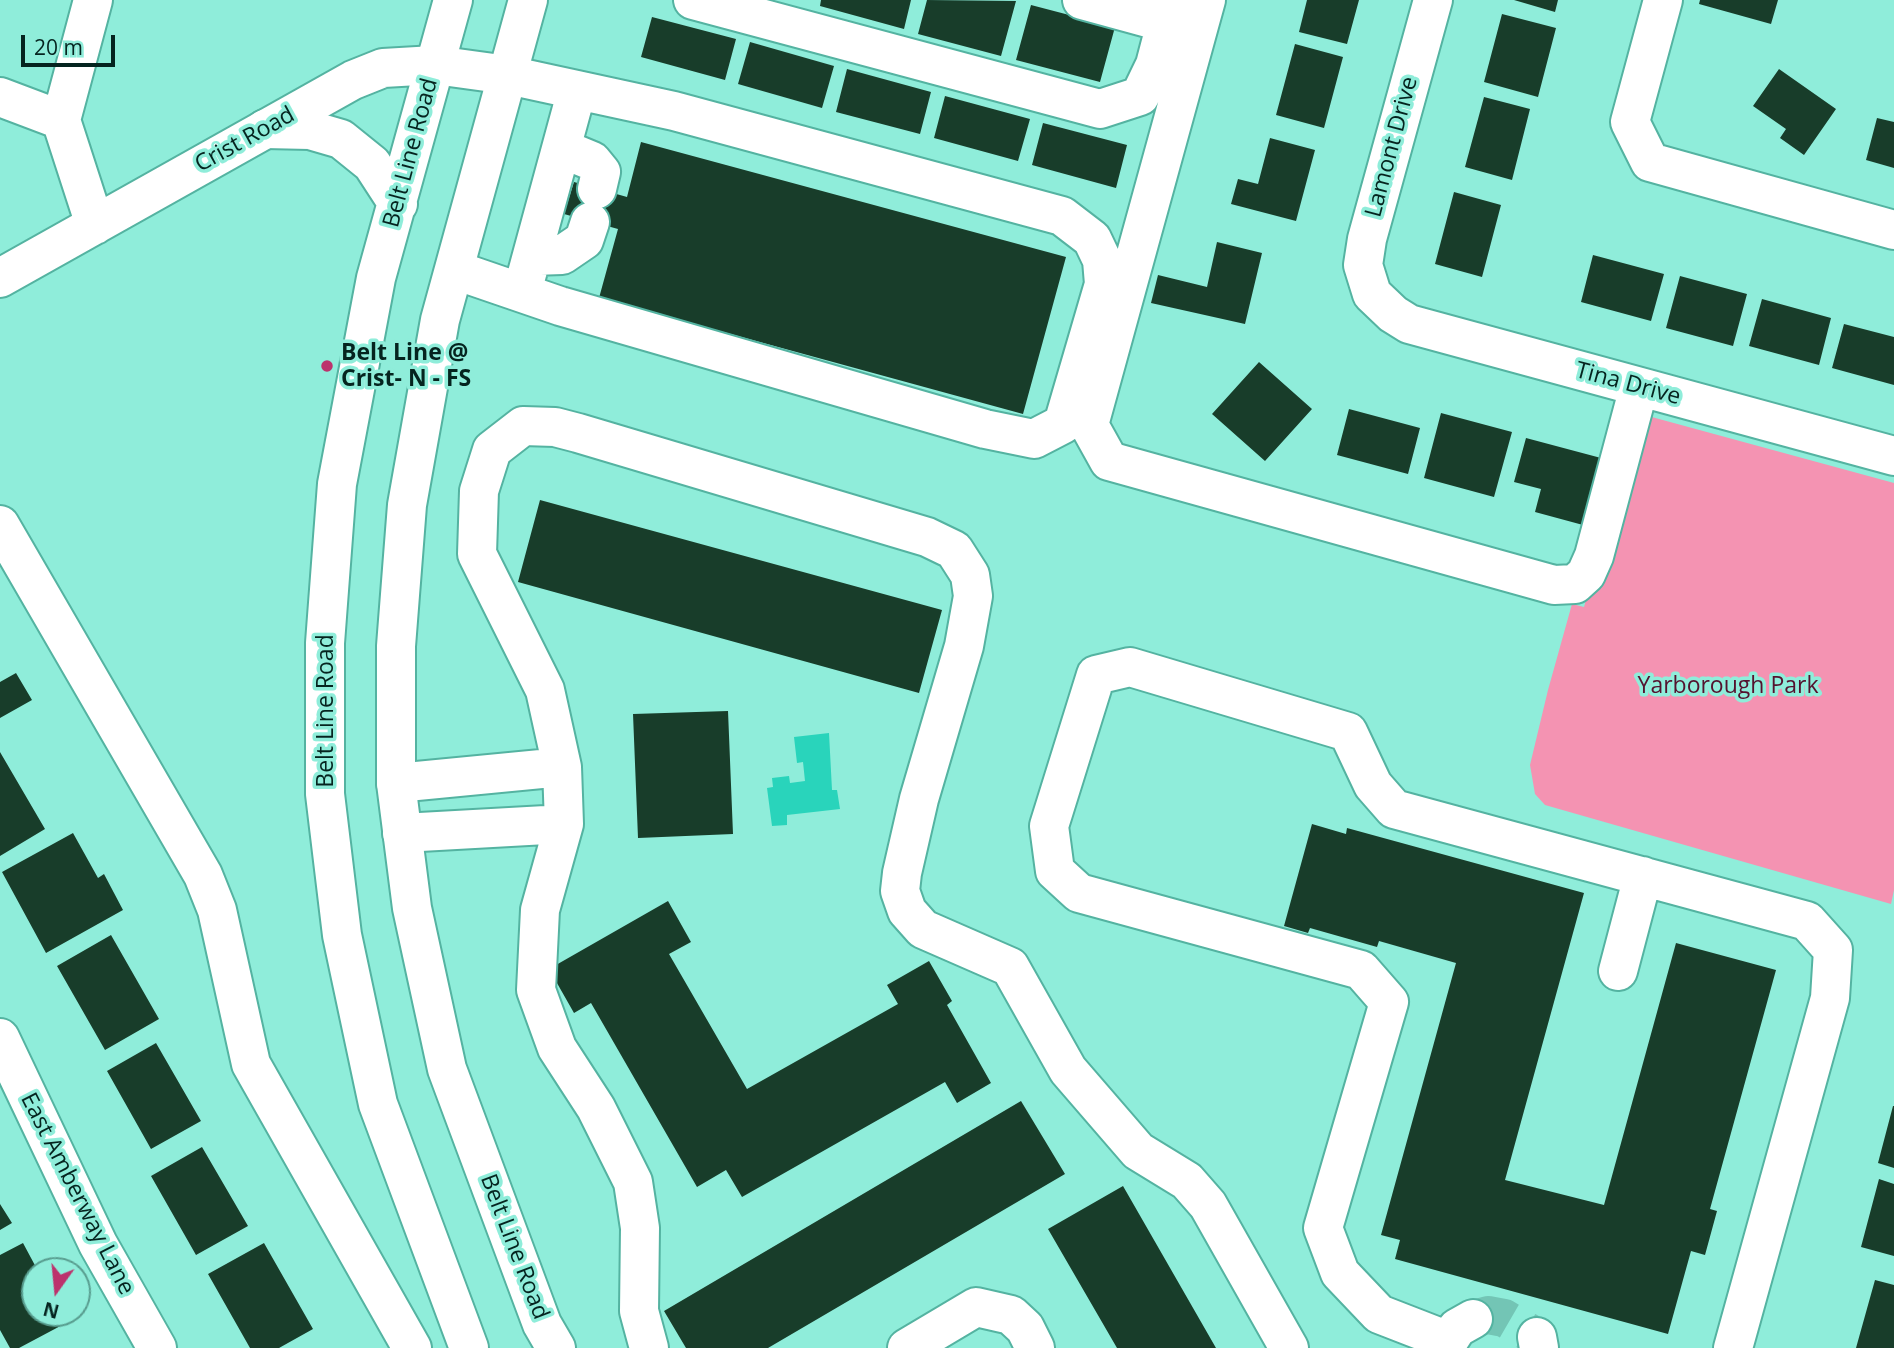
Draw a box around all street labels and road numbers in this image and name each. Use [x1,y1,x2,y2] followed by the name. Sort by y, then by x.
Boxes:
[1360,74,1424,220] street label: Lamont Drive
[378,75,444,231] street label: Belt Line Road
[190,101,300,179] street label: Crist Road
[1572,357,1684,411] street label: Tina Drive
[312,634,340,788] street label: Belt Line Road
[14,1088,140,1300] street label: East Amberway Lane
[474,1170,554,1324] street label: Belt Line Road

